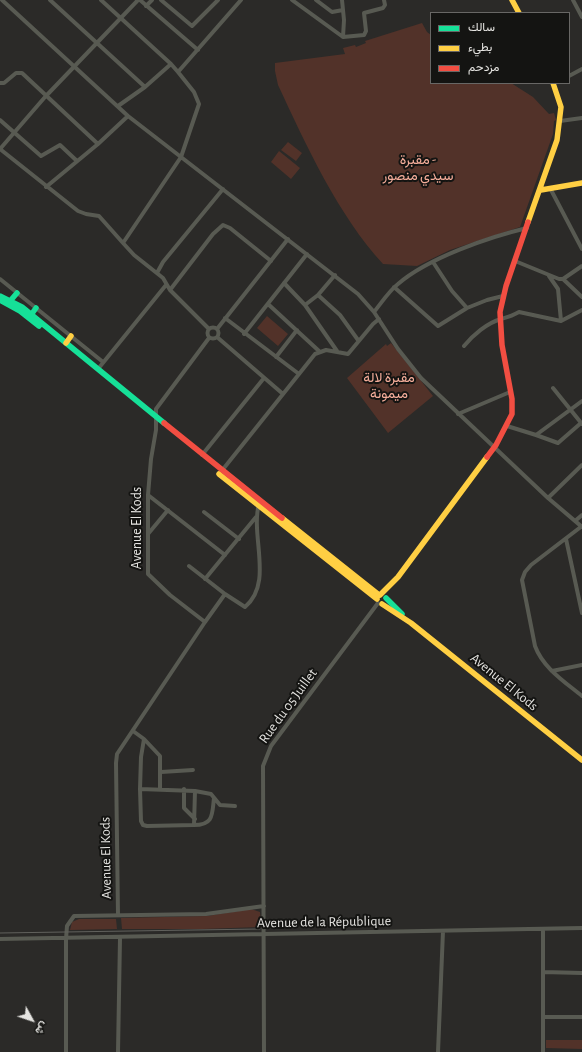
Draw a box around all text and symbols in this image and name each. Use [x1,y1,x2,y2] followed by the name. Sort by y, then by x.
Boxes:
[430,12,570,84] legend
[468,21,495,33] text: سالك
[468,41,492,53] text: بطيء
[468,61,499,73] text: مزدحم
[383,152,453,184] park label: مقبرة - سيدي منصور
[363,370,415,402] park label: مقبرة لالة ميمونة
[129,487,145,569] street label: Avenue El Kods
[467,650,541,714] street label: Avenue El Kods
[255,665,321,747] street label: Rue du 05 Juillet
[97,817,115,899] street label: Avenue El Kods
[257,912,391,932] street label: Avenue de la République
[12,1000,52,1040] north arrow
[33,1019,50,1037] text: ش

